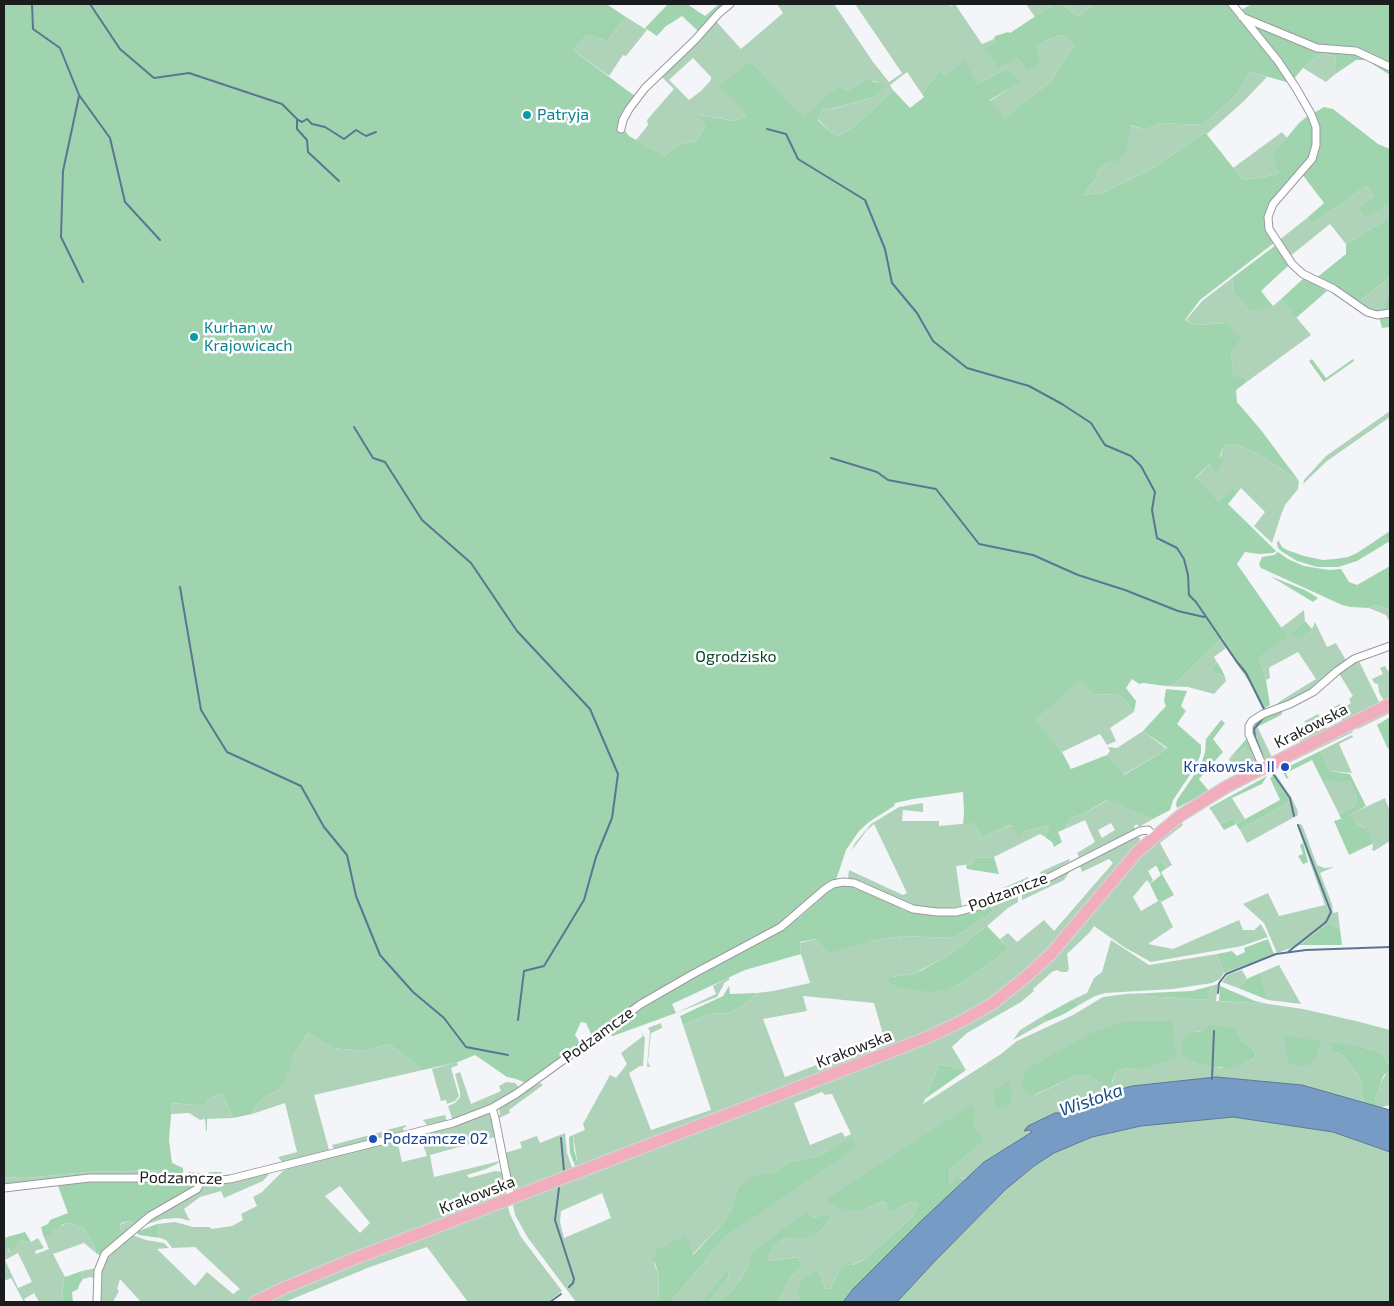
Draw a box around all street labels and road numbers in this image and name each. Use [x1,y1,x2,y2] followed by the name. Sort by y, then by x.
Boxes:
[1271,699,1351,753] street label: Krakowska
[966,868,1050,916] street label: Podzamcze
[559,1003,637,1067] street label: Podzamcze
[813,1026,895,1072] street label: Krakowska
[139,1168,223,1188] street label: Podzamcze
[436,1172,518,1218] street label: Krakowska

